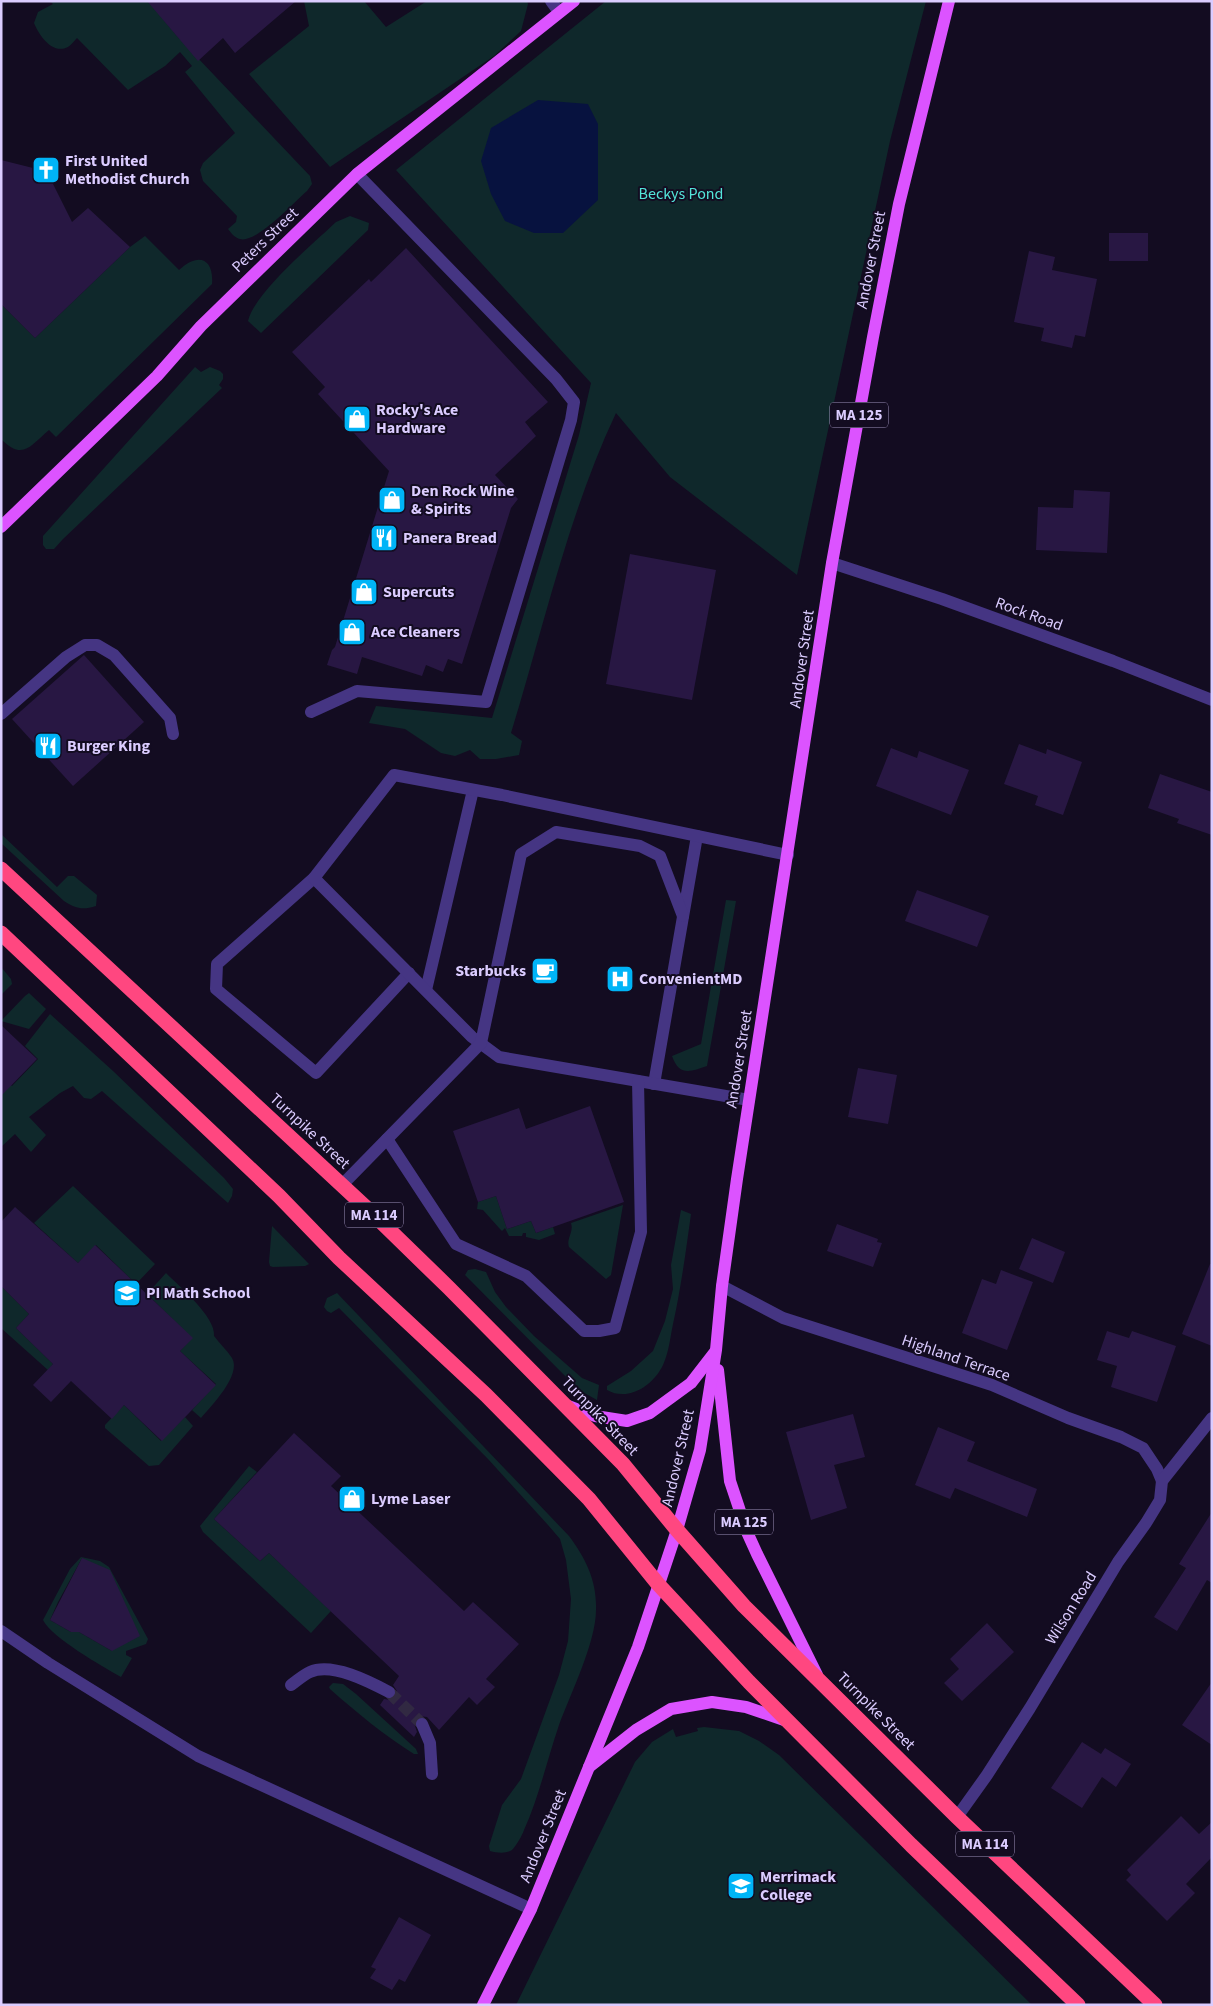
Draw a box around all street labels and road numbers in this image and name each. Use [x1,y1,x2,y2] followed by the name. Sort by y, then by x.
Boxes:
[227,202,304,277] street label: Peters Street
[851,209,891,311] street label: Andover Street
[830,402,888,428] road number: MA 125
[992,592,1066,636] street label: Rock Road
[784,608,820,710] street label: Andover Street
[720,1008,758,1110] street label: Andover Street
[265,1088,355,1174] street label: Turnpike Street
[345,1202,403,1228] road number: MA 114
[899,1329,1013,1387] street label: Highland Terrace
[556,1371,644,1461] street label: Turnpike Street
[656,1407,700,1509] street label: Andover Street
[715,1510,773,1534] road number: MA 125
[1040,1567,1102,1649] street label: Wilson Road
[832,1667,920,1755] street label: Turnpike Street
[514,1785,572,1886] street label: Andover Street
[956,1832,1014,1856] road number: MA 114

